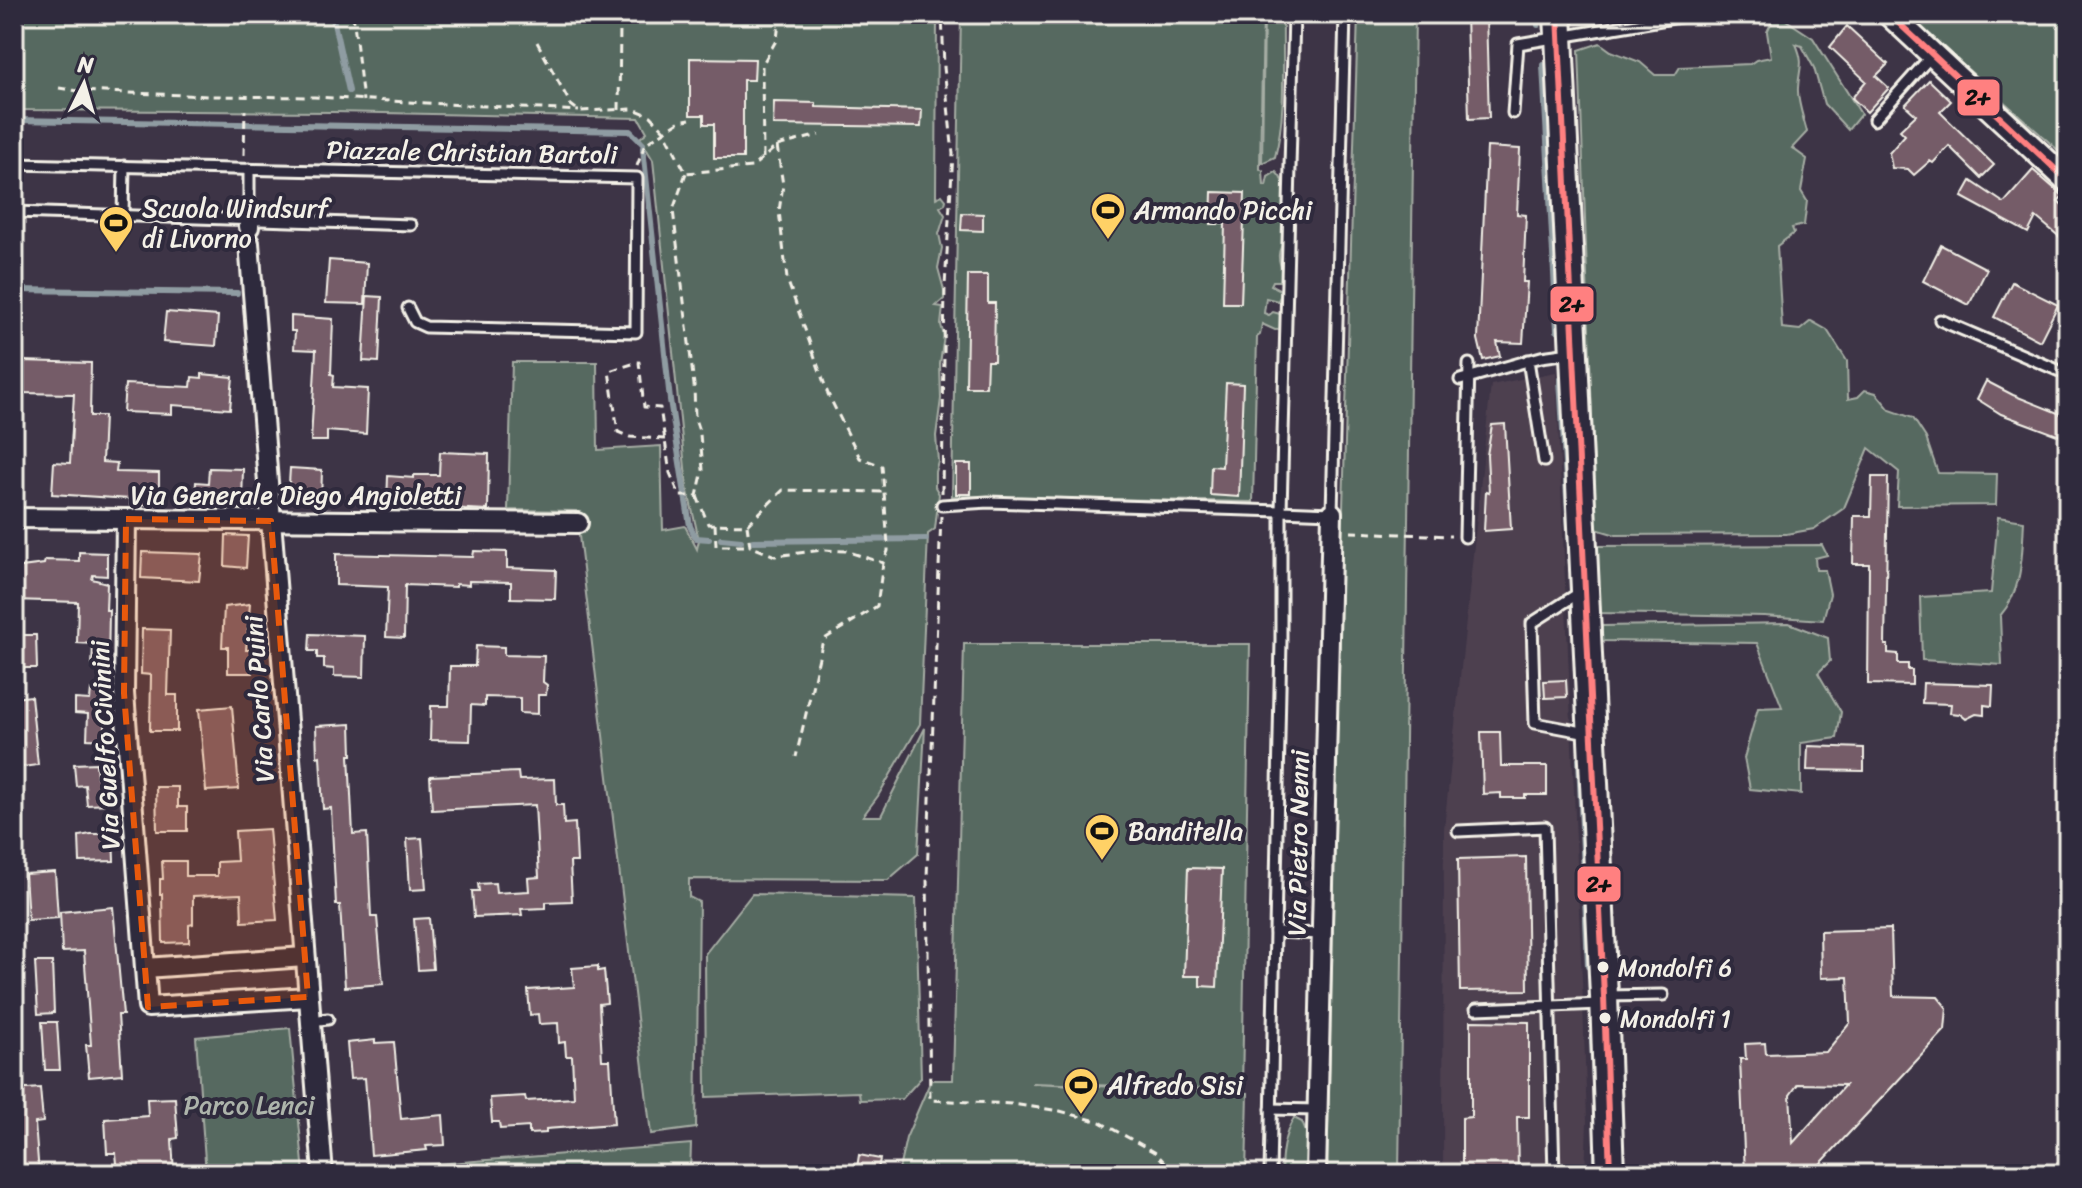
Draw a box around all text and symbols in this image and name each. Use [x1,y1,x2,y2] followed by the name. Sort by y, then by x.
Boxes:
[44,44,124,124] north arrow
[75,44,96,85] text: N
[1956,78,2001,117] line badge: 2+
[1964,78,1992,117] text: 2+
[326,126,619,178] street label: Piazzale Christian Bartoli
[142,185,332,261] place label: Scuola Windsurf di Livorno
[1133,187,1313,233] place label: Armando Picchi
[1089,191,1127,241] sports icon: Armando Picchi
[97,204,135,254] sports icon: Scuola Windsurf di Livorno
[1549,285,1595,323] line badge: 2+
[1558,285,1586,324] text: 2+
[131,472,462,518] street label: Via Generale Diego Angioletti
[230,613,288,784] street label: Via Carlo Puini
[77,638,133,851] street label: Via Guelfo Civinini
[1273,749,1323,936] street label: Via Pietro Nenni
[1128,808,1243,854] place label: Banditella
[1083,812,1121,862] sports icon: Banditella
[1576,865,1622,903] line badge: 2+
[1585,865,1613,904] text: 2+
[1618,947,1732,989] place label: Mondolfi 6
[1595,959,1611,975] marker: Mondolfi 6
[1620,998,1731,1040] place label: Mondolfi 1
[1597,1010,1613,1026] marker: Mondolfi 1
[1106,1062,1244,1108] place label: Alfredo Sisi
[1062,1066,1100,1116] sports icon: Alfredo Sisi
[183,1082,315,1128] park label: Parco Lenci

